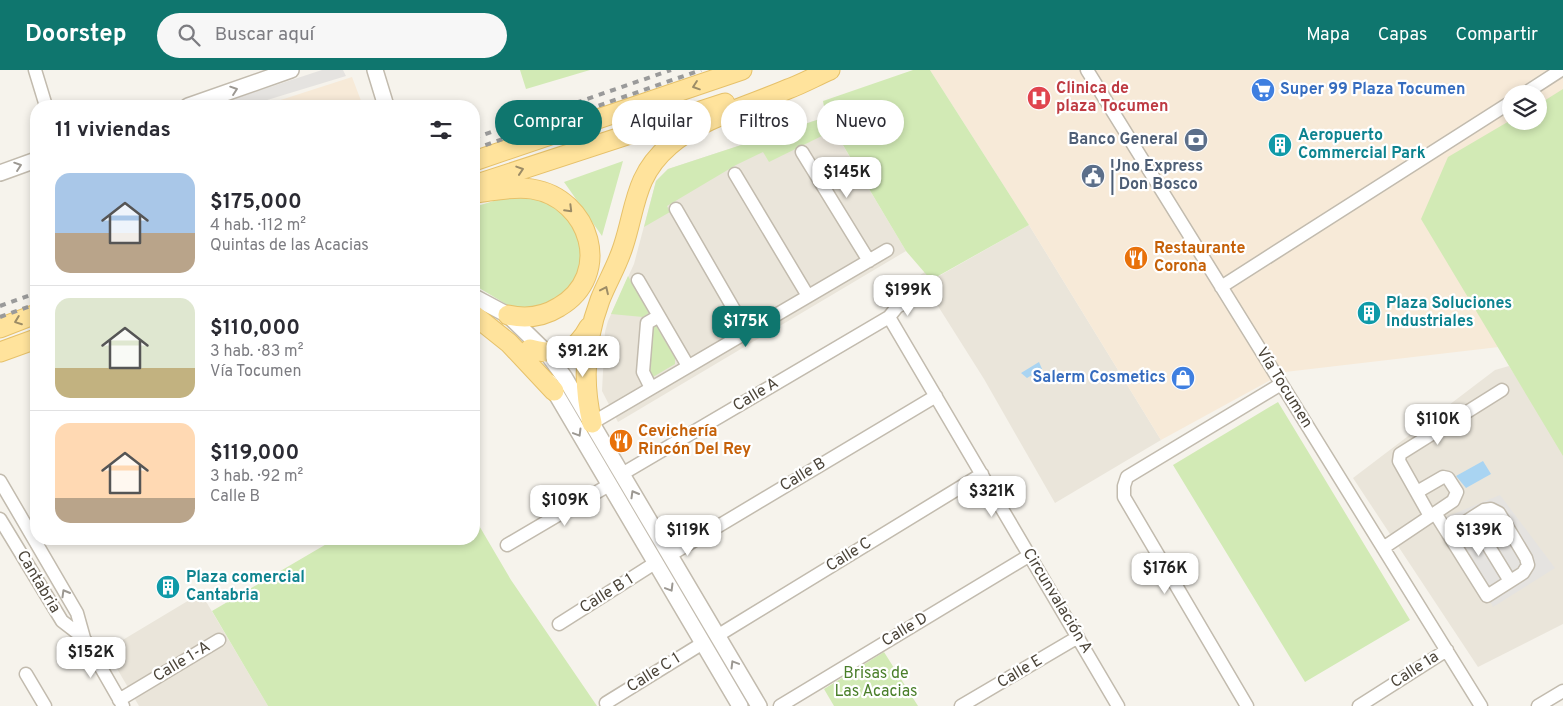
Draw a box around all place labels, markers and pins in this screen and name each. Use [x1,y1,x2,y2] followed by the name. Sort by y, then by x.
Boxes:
[1250,77,1276,103] supermarket icon: Super 99 Plaza Tocumen
[1056,79,1168,117] place label: Clinica de plaza Tocumen
[1280,80,1465,100] place label: Super 99 Plaza Tocumen
[1026,85,1052,111] hospital icon: Clinica de plaza Tocumen
[1298,126,1426,164] place label: Aeropuerto Commercial Park
[1183,127,1209,153] bank icon: Banco General
[1068,130,1178,150] place label: Banco General
[1267,132,1293,158] building icon: Aeropuerto Commercial Park
[812,156,882,199] pin: $145K
[1110,157,1203,195] place label: Uno Express | Don Bosco
[1080,163,1106,189] public building icon: Uno Express | Don Bosco
[1154,239,1245,277] place label: Restaurante Corona
[1123,245,1149,271] restaurant icon: Restaurante Corona
[873,274,943,317] pin: $199K
[1386,294,1512,332] place label: Plaza Soluciones Industriales
[1356,300,1382,326] building icon: Plaza Soluciones Industriales
[711,306,781,348] pin: $175K
[542,336,624,378] pin: $91.2K
[1170,365,1196,391] shop icon: Salerm Cosmetics
[1032,368,1166,388] place label: Salerm Cosmetics
[1403,404,1473,446] pin: $110K
[638,422,751,460] place label: Cevichería Rincón Del Rey
[608,428,634,454] restaurant icon: Cevichería Rincón Del Rey
[957,476,1027,518] pin: $321K
[530,484,600,527] pin: $109K
[653,514,723,557] pin: $119K
[1444,514,1514,557] pin: $139K
[1130,552,1200,595] pin: $176K
[186,568,305,606] place label: Plaza comercial Cantabria
[155,574,181,600] building icon: Plaza comercial Cantabria
[56,636,126,679] pin: $152K

